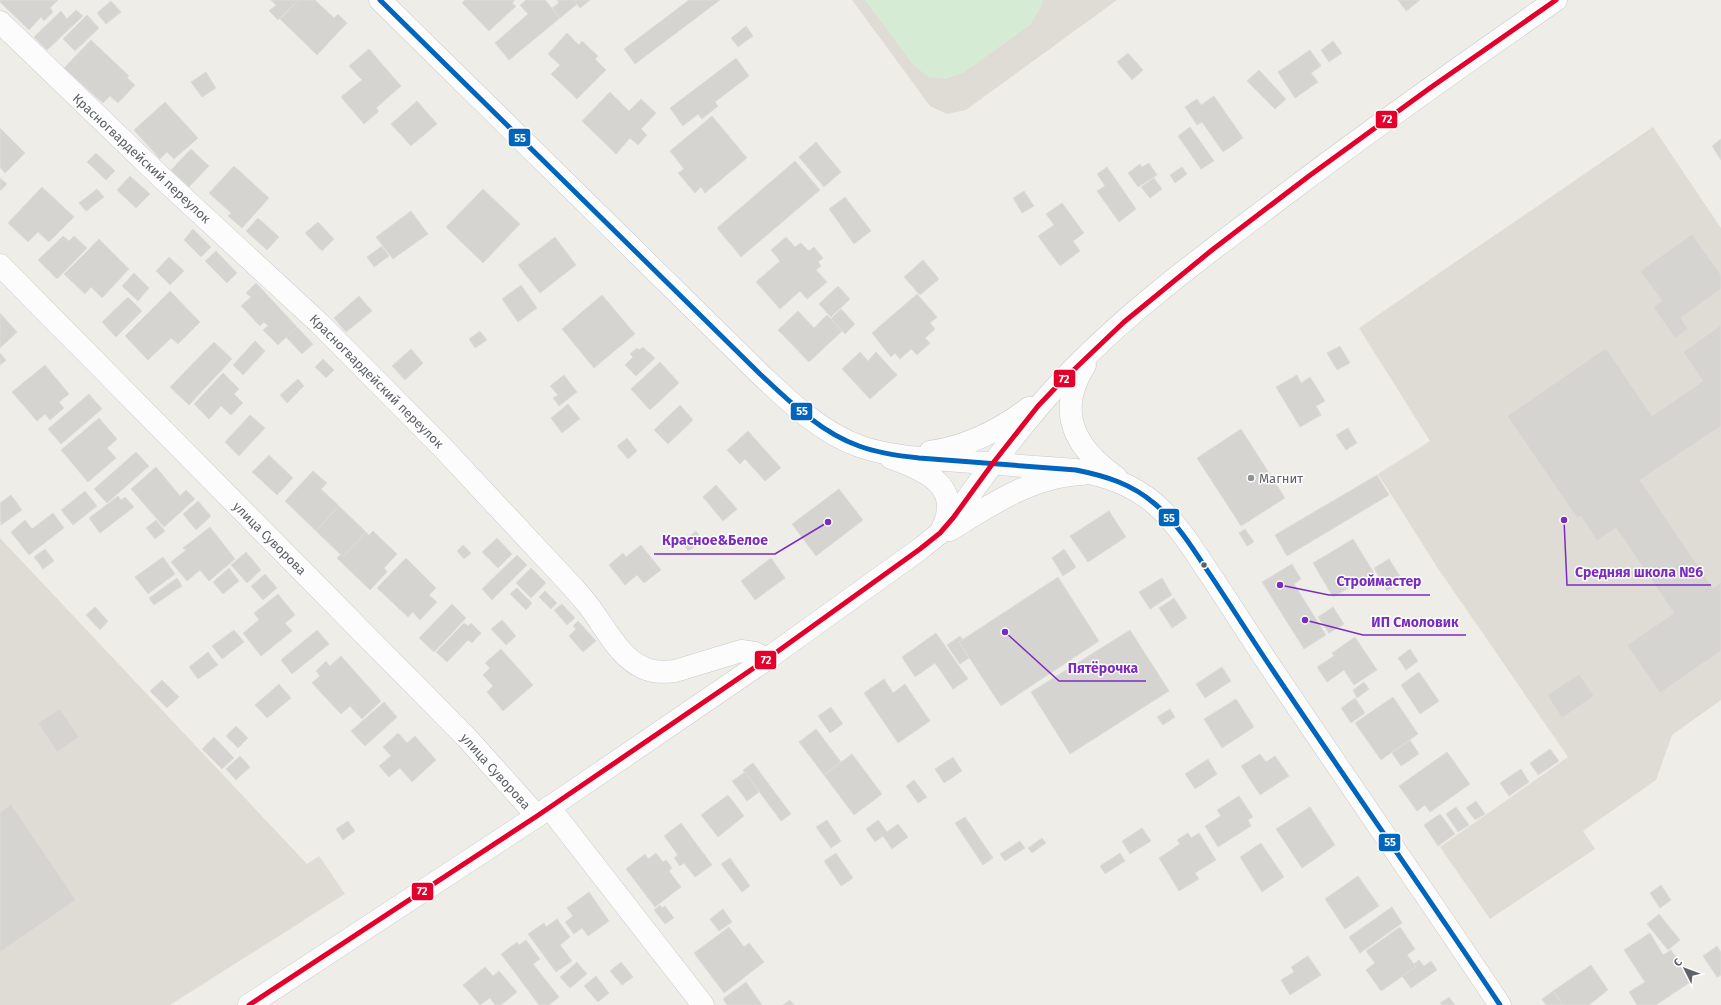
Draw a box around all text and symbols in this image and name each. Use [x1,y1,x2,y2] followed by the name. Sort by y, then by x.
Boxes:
[70,90,214,226] street label: Красногвардейский переулок
[1375,110,1398,129] line badge: 72
[1382,113,1393,126] text: 72
[508,128,531,147] line badge: 55
[514,132,526,145] text: 55
[307,311,447,452] street label: Красногвардейский переулок
[1053,369,1076,388] line badge: 72
[1059,373,1070,386] text: 72
[790,402,813,421] line badge: 55
[796,405,808,418] text: 55
[1259,471,1303,486] place label: Магнит
[1246,473,1256,483] marker: Магнит
[230,499,309,578] street label: улица Суворова
[1158,508,1180,527] line badge: 55
[1163,512,1175,525] text: 55
[654,528,775,554] callout: Красное&Белое
[662,532,768,549] text: Красное&Белое
[1567,559,1711,585] callout: Средняя школа №6
[1199,560,1209,570] unlabelled marker
[1575,564,1703,581] text: Средняя школа №6
[1329,569,1430,595] callout: Строймастер
[1337,573,1421,590] text: Строймастер
[1363,609,1466,635] callout: ИП Смоловик
[1371,614,1459,631] text: ИП Смоловик
[754,650,777,670] line badge: 72
[761,654,772,667] text: 72
[1059,655,1146,681] callout: Пятёрочка
[1068,660,1139,677] text: Пятёрочка
[458,730,534,812] street label: улица Суворова
[1378,833,1401,852] line badge: 55
[1384,836,1396,849] text: 55
[411,882,434,901] line badge: 72
[417,885,428,898] text: 72
[1665,949,1705,989] north arrow
[1671,955,1685,969] text: С

